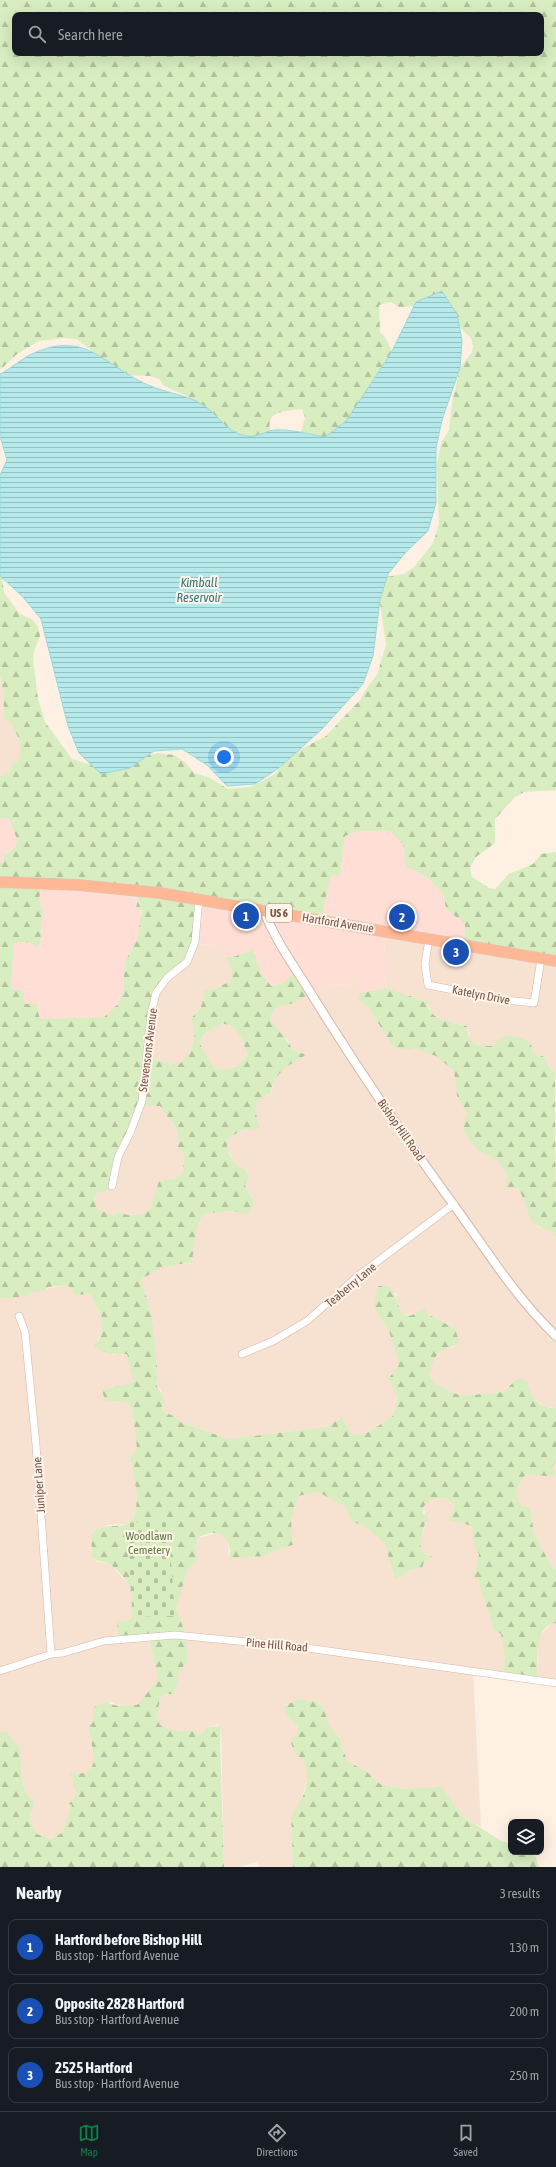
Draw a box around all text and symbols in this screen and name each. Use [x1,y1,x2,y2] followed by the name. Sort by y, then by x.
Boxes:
[12,12,544,56] search box
[26,23,48,45] icon: search
[58,26,123,43] text: Search here
[177,575,223,605] water label: Kimball Reservoir
[214,747,234,767] your location
[233,901,259,931] pin: 1
[389,902,415,932] pin: 2
[266,904,292,922] road number: US 6
[301,910,375,936] street label: Hartford Avenue
[443,937,469,967] pin: 3
[451,983,511,1007] street label: Katelyn Drive
[136,1007,160,1093] street label: Stevensons Avenue
[375,1096,427,1164] street label: Bishop Hill Road
[323,1260,379,1310] street label: Teaberry Lane
[30,1457,48,1513] street label: Juniper Lane
[125,1529,173,1557] park label: Woodlawn Cemetery
[246,1635,308,1655] street label: Pine Hill Road
[508,1819,544,1855] map controls
[508,1819,544,1855] button: layers
[16,1883,62,1903] text: Nearby
[500,1886,540,1901] text: 3 results
[55,1931,202,1948] text: Hartford before Bishop Hill
[27,1940,33,1955] text: 1
[510,1940,539,1955] text: 130 m
[55,1948,179,1963] text: Bus stop · Hartford Avenue
[55,1995,184,2012] text: Opposite 2828 Hartford
[27,2004,33,2019] text: 2
[510,2004,539,2019] text: 200 m
[55,2012,179,2027] text: Bus stop · Hartford Avenue
[55,2059,132,2076] text: 2525 Hartford
[27,2068,33,2083] text: 3
[510,2068,539,2083] text: 250 m
[55,2076,179,2091] text: Bus stop · Hartford Avenue
[78,2122,100,2158] tab: Map
[256,2122,297,2158] tab: Directions
[454,2122,478,2158] tab: Saved

